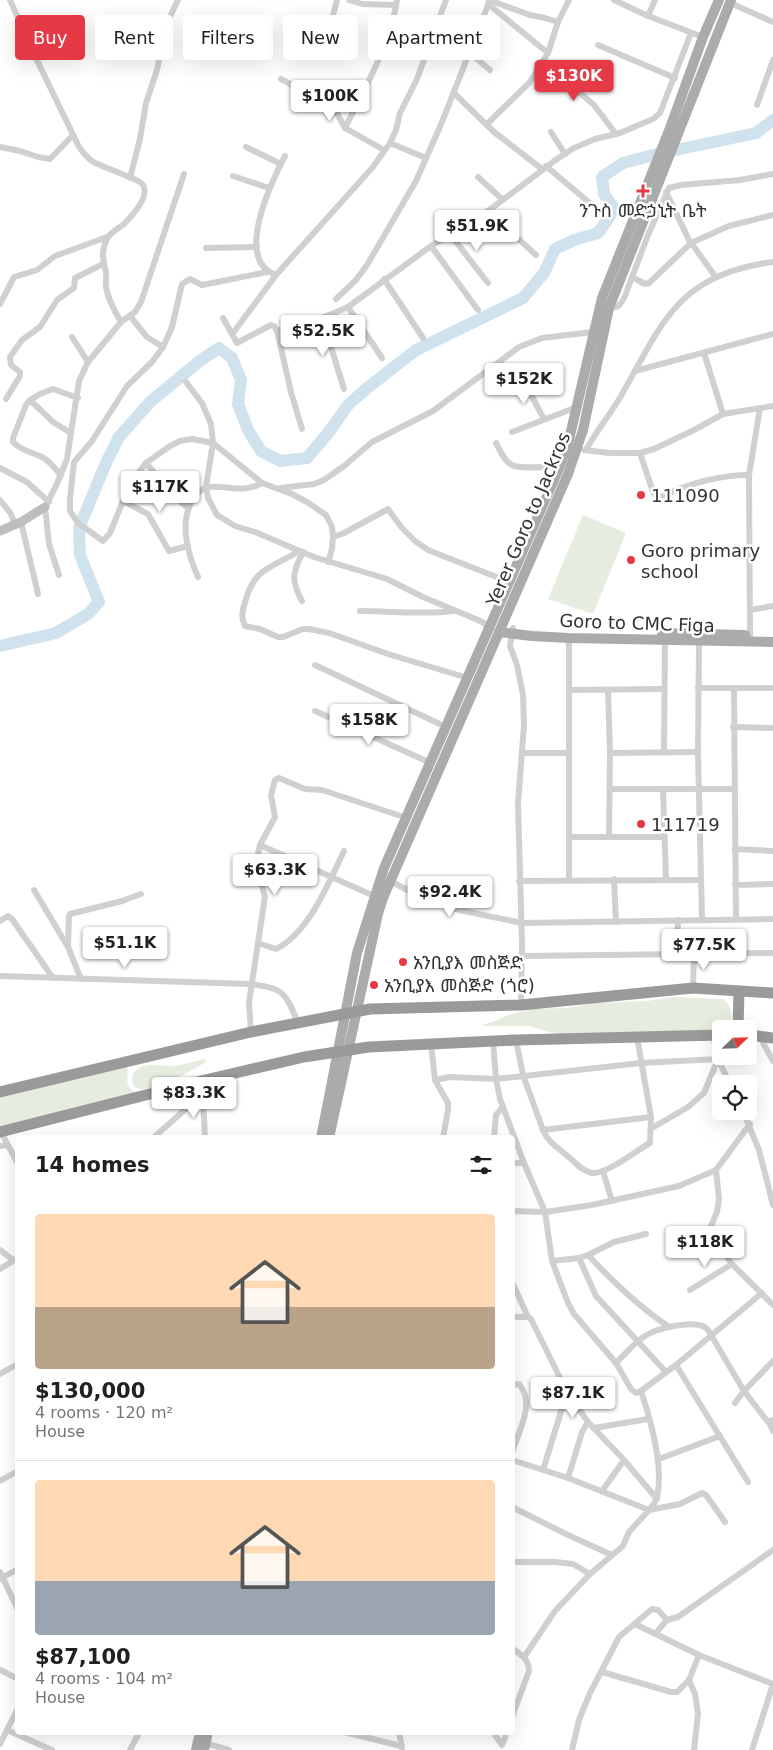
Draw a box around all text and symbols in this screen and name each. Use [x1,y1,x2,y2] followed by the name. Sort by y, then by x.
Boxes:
[15,15,85,60] chip: Buy
[95,15,173,60] chip: Rent
[183,15,273,60] chip: Filters
[283,15,358,60] chip: New
[368,15,500,60] chip: Apartment
[539,59,609,102] pin: $130K
[546,66,602,85] text: $130K
[295,80,365,122] pin: $100K
[302,86,358,105] text: $100K
[637,185,649,197] marker: ንጉስ መድኃኒት ቤት
[580,200,707,221] place label: ንጉስ መድኃኒት ቤት
[436,210,518,252] pin: $51.9K
[445,216,509,235] text: $51.9K
[282,314,364,357] pin: $52.5K
[291,321,355,340] text: $52.5K
[489,362,559,405] pin: $152K
[496,369,552,388] text: $152K
[481,429,574,610] street label: Yerer Goro to Jackros
[125,470,195,513] pin: $117K
[132,477,188,496] text: $117K
[651,485,720,506] place label: 111090
[635,489,647,501] marker: 111090
[641,540,760,582] place label: Goro primary school
[625,554,637,566] marker: Goro primary school
[559,610,715,636] street label: Goro to CMC Figa
[334,704,404,746] pin: $158K
[341,710,397,729] text: $158K
[651,814,720,835] place label: 111719
[635,818,647,830] marker: 111719
[234,854,316,896] pin: $63.3K
[243,860,307,879] text: $63.3K
[409,876,491,918] pin: $92.4K
[418,882,482,901] text: $92.4K
[84,926,166,969] pin: $51.1K
[663,928,745,971] pin: $77.5K
[93,933,157,952] text: $51.1K
[672,935,736,954] text: $77.5K
[413,952,523,973] place label: አንቢያእ መስጅድ
[397,956,409,968] marker: አንቢያእ መስጅድ
[384,975,535,996] place label: አንቢያእ መስጅድ (ጎሮ)
[368,979,380,991] marker: አንቢያእ መስጅድ (ጎሮ)
[712,1020,758,1065] north arrow
[712,1020,757,1120] map controls
[712,1075,757,1120] button: locate
[153,1076,235,1119] pin: $83.3K
[162,1083,226,1102] text: $83.3K
[467,1151,495,1179] icon: filters
[35,1153,150,1177] text: 14 homes
[670,1226,740,1268] pin: $118K
[677,1232,733,1251] text: $118K
[220,1247,310,1337] icon: home
[532,1376,614,1419] pin: $87.1K
[35,1379,145,1403] text: $130,000
[541,1383,605,1402] text: $87.1K
[35,1403,173,1422] text: 4 rooms · 120 m²
[35,1422,85,1441] text: House
[220,1512,310,1602] icon: home
[35,1645,131,1669] text: $87,100
[35,1669,173,1688] text: 4 rooms · 104 m²
[35,1688,85,1707] text: House

